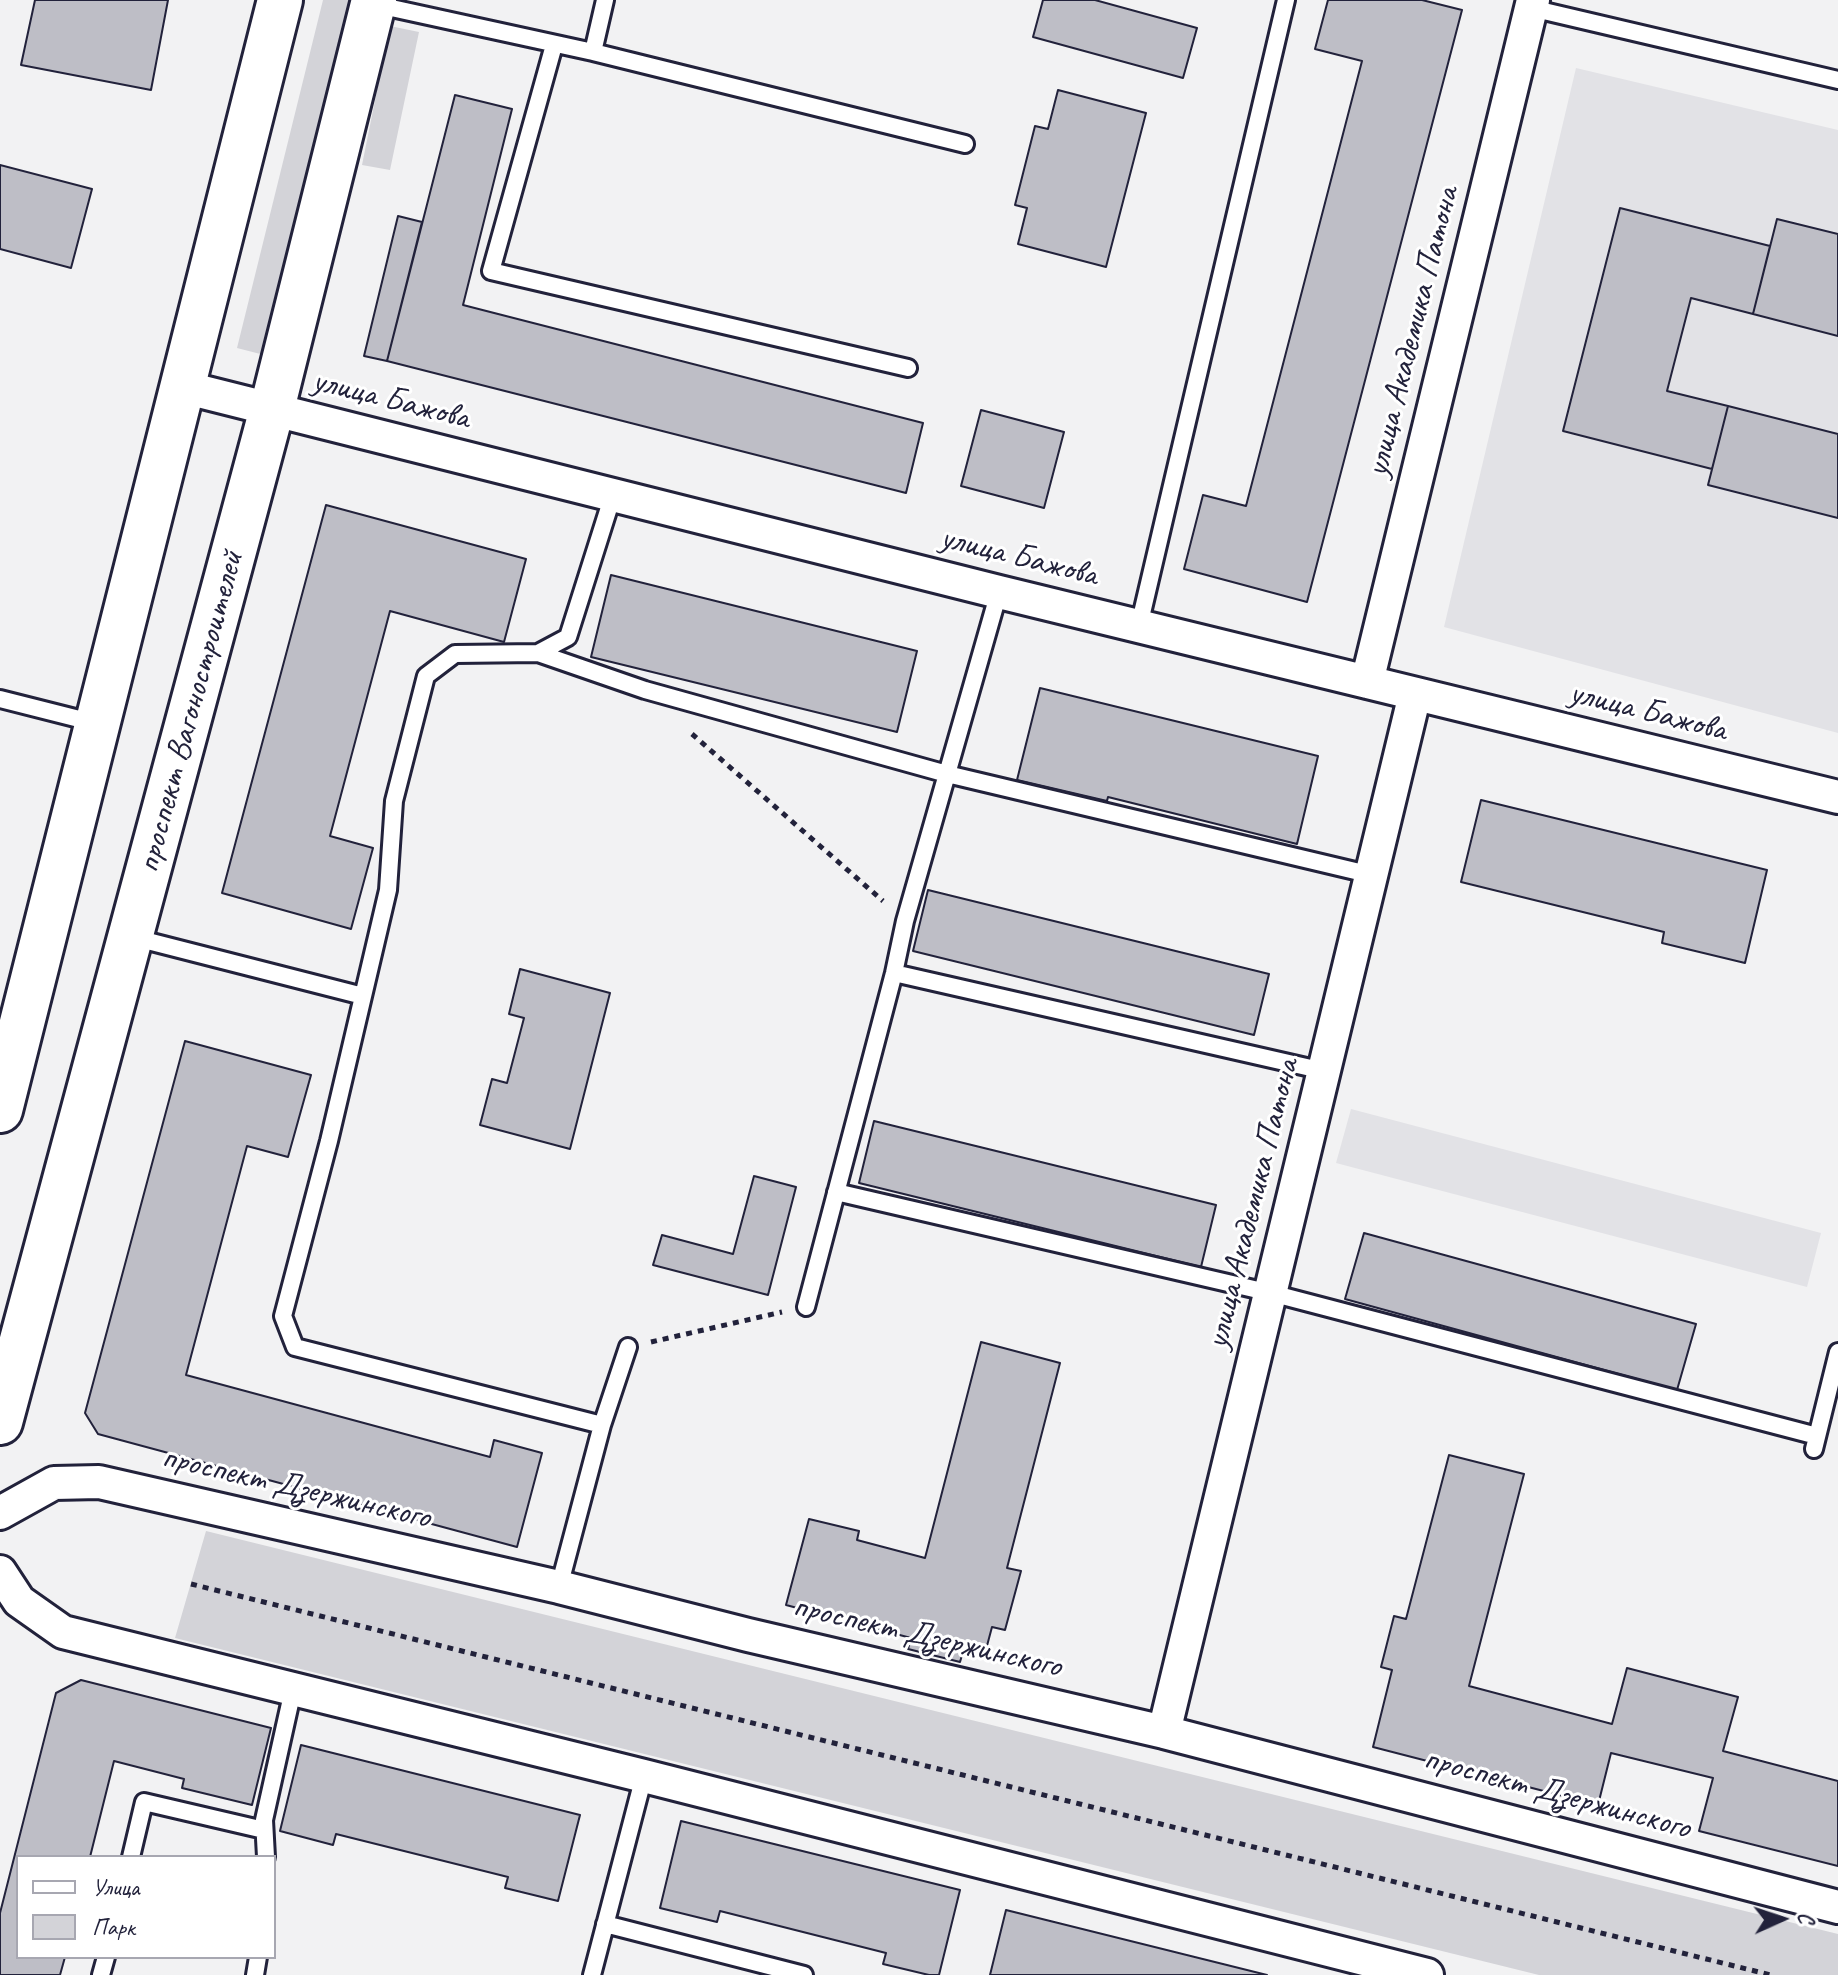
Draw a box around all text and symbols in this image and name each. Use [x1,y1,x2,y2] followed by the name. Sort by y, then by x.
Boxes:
[1357,183,1469,481] street label: улица Академика Патона
[308,361,474,439] street label: улица Бажова
[936,518,1102,596] street label: улица Бажова
[128,547,254,877] street label: проспект Вагоностроителей
[1565,673,1731,751] street label: улица Бажова
[1197,1055,1309,1353] street label: улица Академика Патона
[158,1437,434,1539] street label: проспект Дзержинского
[789,1586,1065,1688] street label: проспект Дзержинского
[1419,1739,1695,1849] street label: проспект Дзержинского
[16,1855,276,1959] legend
[92,1872,140,1902] text: Улица
[1742,1879,1822,1959] north arrow
[92,1912,135,1942] text: Парк
[1792,1912,1820,1924] text: С

